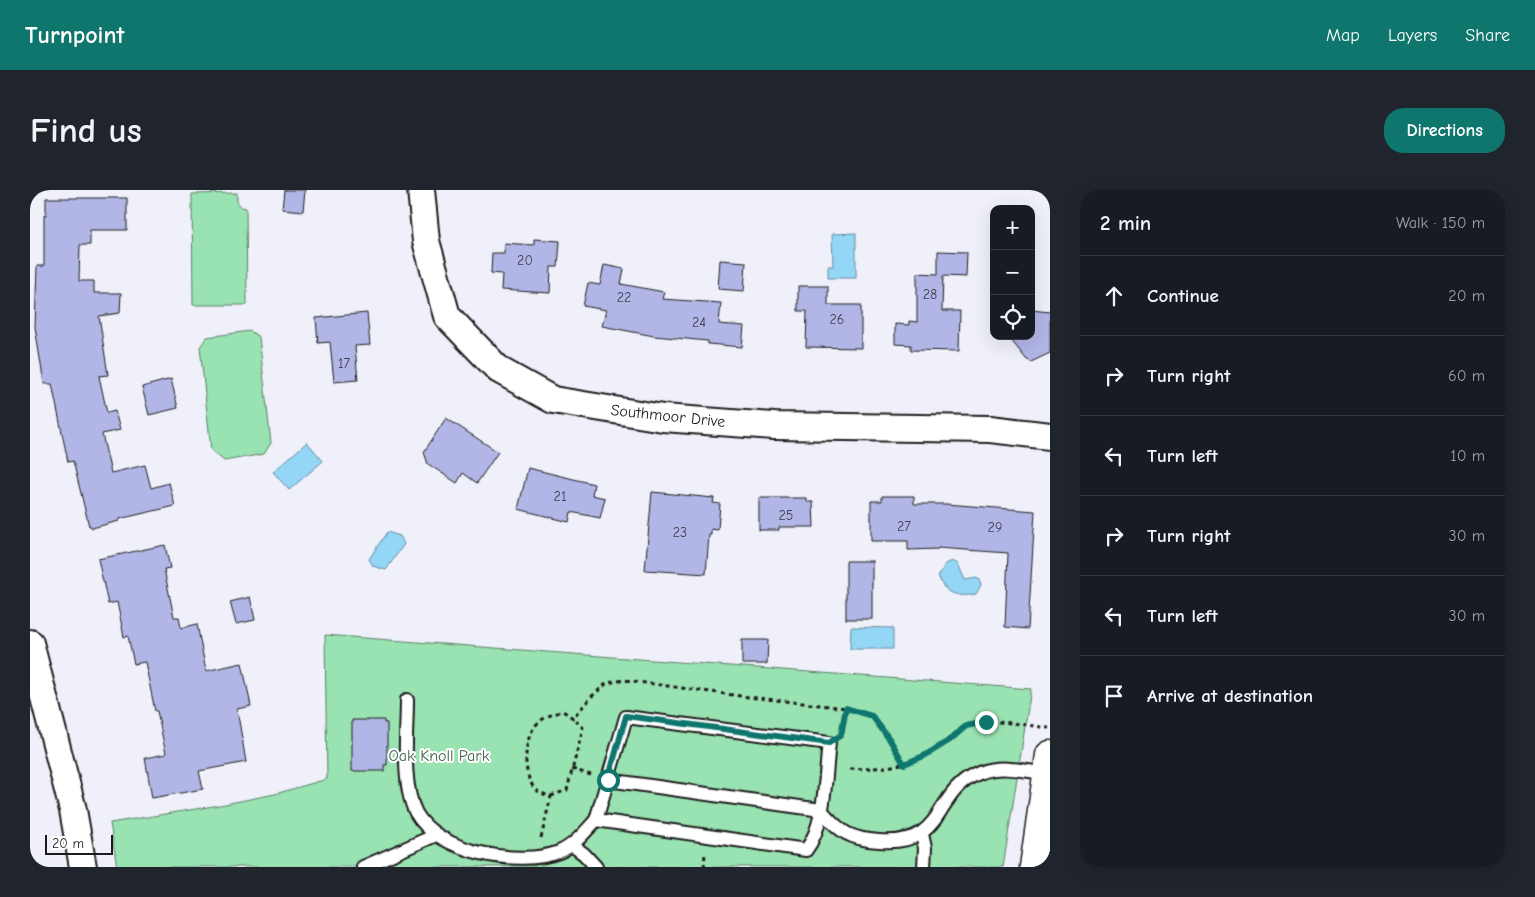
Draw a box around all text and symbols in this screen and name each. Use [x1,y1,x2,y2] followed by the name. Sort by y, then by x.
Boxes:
[25,21,124,49] text: Turnpoint
[1326,25,1360,46] text: Map
[1388,25,1437,46] text: Layers
[1465,25,1510,46] text: Share
[1384,108,1505,153] button: Directions
[30,110,142,151] text: Find us
[990,205,1035,340] map controls
[990,205,1035,250] button: +
[1100,211,1151,235] text: 2 min
[1396,214,1485,232] text: Walk · 150 m
[990,250,1035,295] button: −
[517,252,533,269] house number: 20
[1100,282,1128,310] icon: ahead
[1147,285,1219,307] text: Continue
[923,286,937,303] house number: 28
[1448,287,1485,305] text: 20 m
[617,289,631,306] house number: 22
[990,295,1035,340] button: locate
[830,311,844,328] house number: 26
[692,314,706,331] house number: 24
[338,355,350,372] house number: 17
[1100,362,1128,390] icon: right
[1147,365,1231,387] text: Turn right
[1448,367,1485,385] text: 60 m
[610,401,726,431] street label: Southmoor Drive
[1100,442,1128,470] icon: left
[1147,445,1218,467] text: Turn left
[1450,447,1485,465] text: 10 m
[554,488,566,505] house number: 21
[779,507,793,524] house number: 25
[897,518,911,535] house number: 27
[988,519,1002,536] house number: 29
[1100,522,1128,550] icon: right
[673,524,687,541] house number: 23
[1147,525,1231,547] text: Turn right
[1449,527,1485,545] text: 30 m
[1100,602,1128,630] icon: left
[1147,605,1218,627] text: Turn left
[1449,607,1485,625] text: 30 m
[1100,682,1128,710] icon: arrive
[1147,685,1313,707] text: Arrive at destination
[975,711,998,734] route end
[389,747,490,765] park label: Oak Knoll Park
[597,769,620,792] route start
[45,832,112,855] scale bar
[52,835,84,852] text: 20 m

